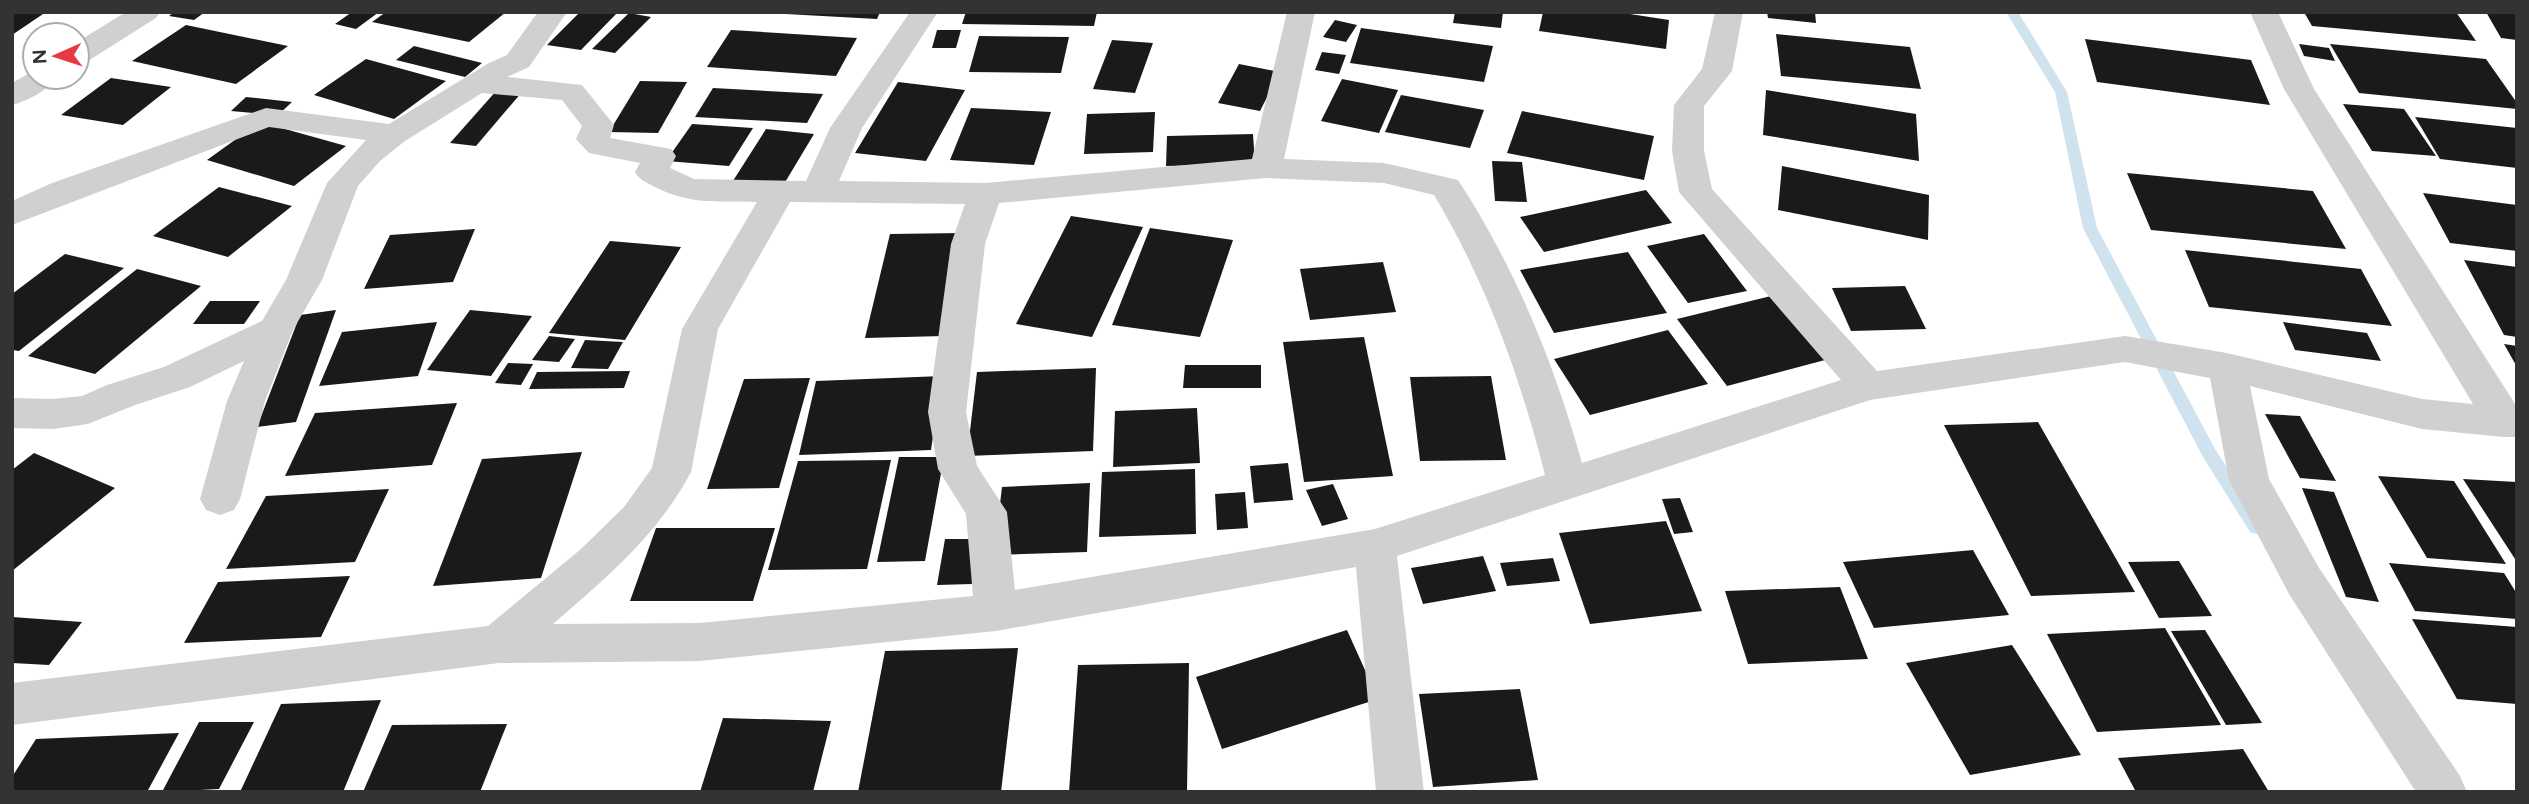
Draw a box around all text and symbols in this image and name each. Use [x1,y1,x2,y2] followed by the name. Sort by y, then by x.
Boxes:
[21,21,91,91] north arrow
[28,49,51,65] text: N

